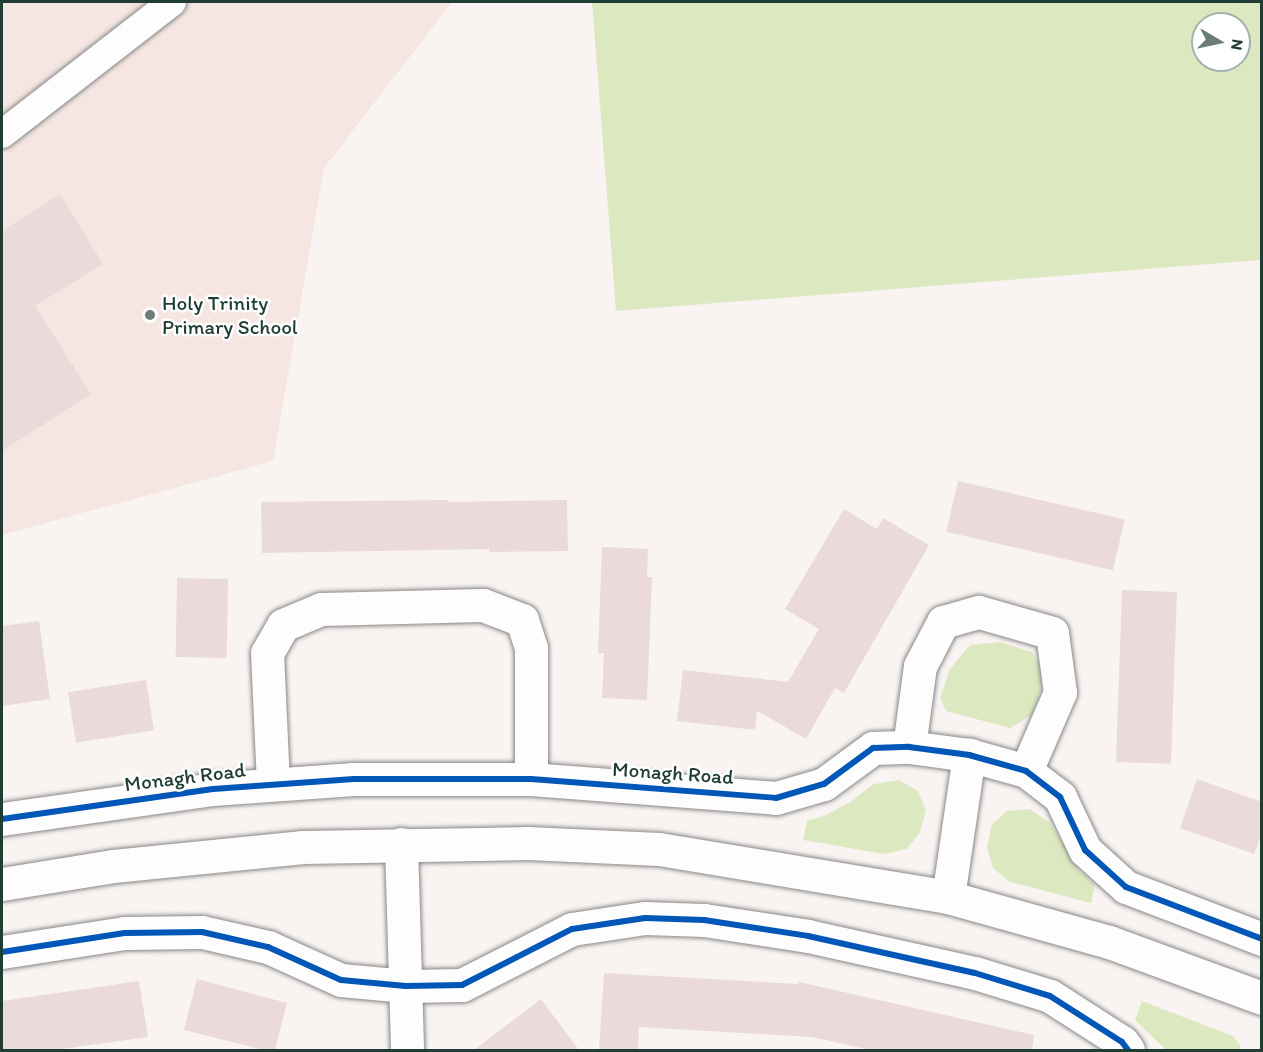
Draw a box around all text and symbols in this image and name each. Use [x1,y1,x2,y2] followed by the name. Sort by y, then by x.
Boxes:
[1191,12,1251,72] north arrow
[1227,38,1248,51] text: N
[162,290,298,340] place label: Holy Trinity Primary School
[143,308,157,322] marker: Holy Trinity Primary School
[612,756,734,790] street label: Monagh Road
[123,757,247,797] street label: Monagh Road

